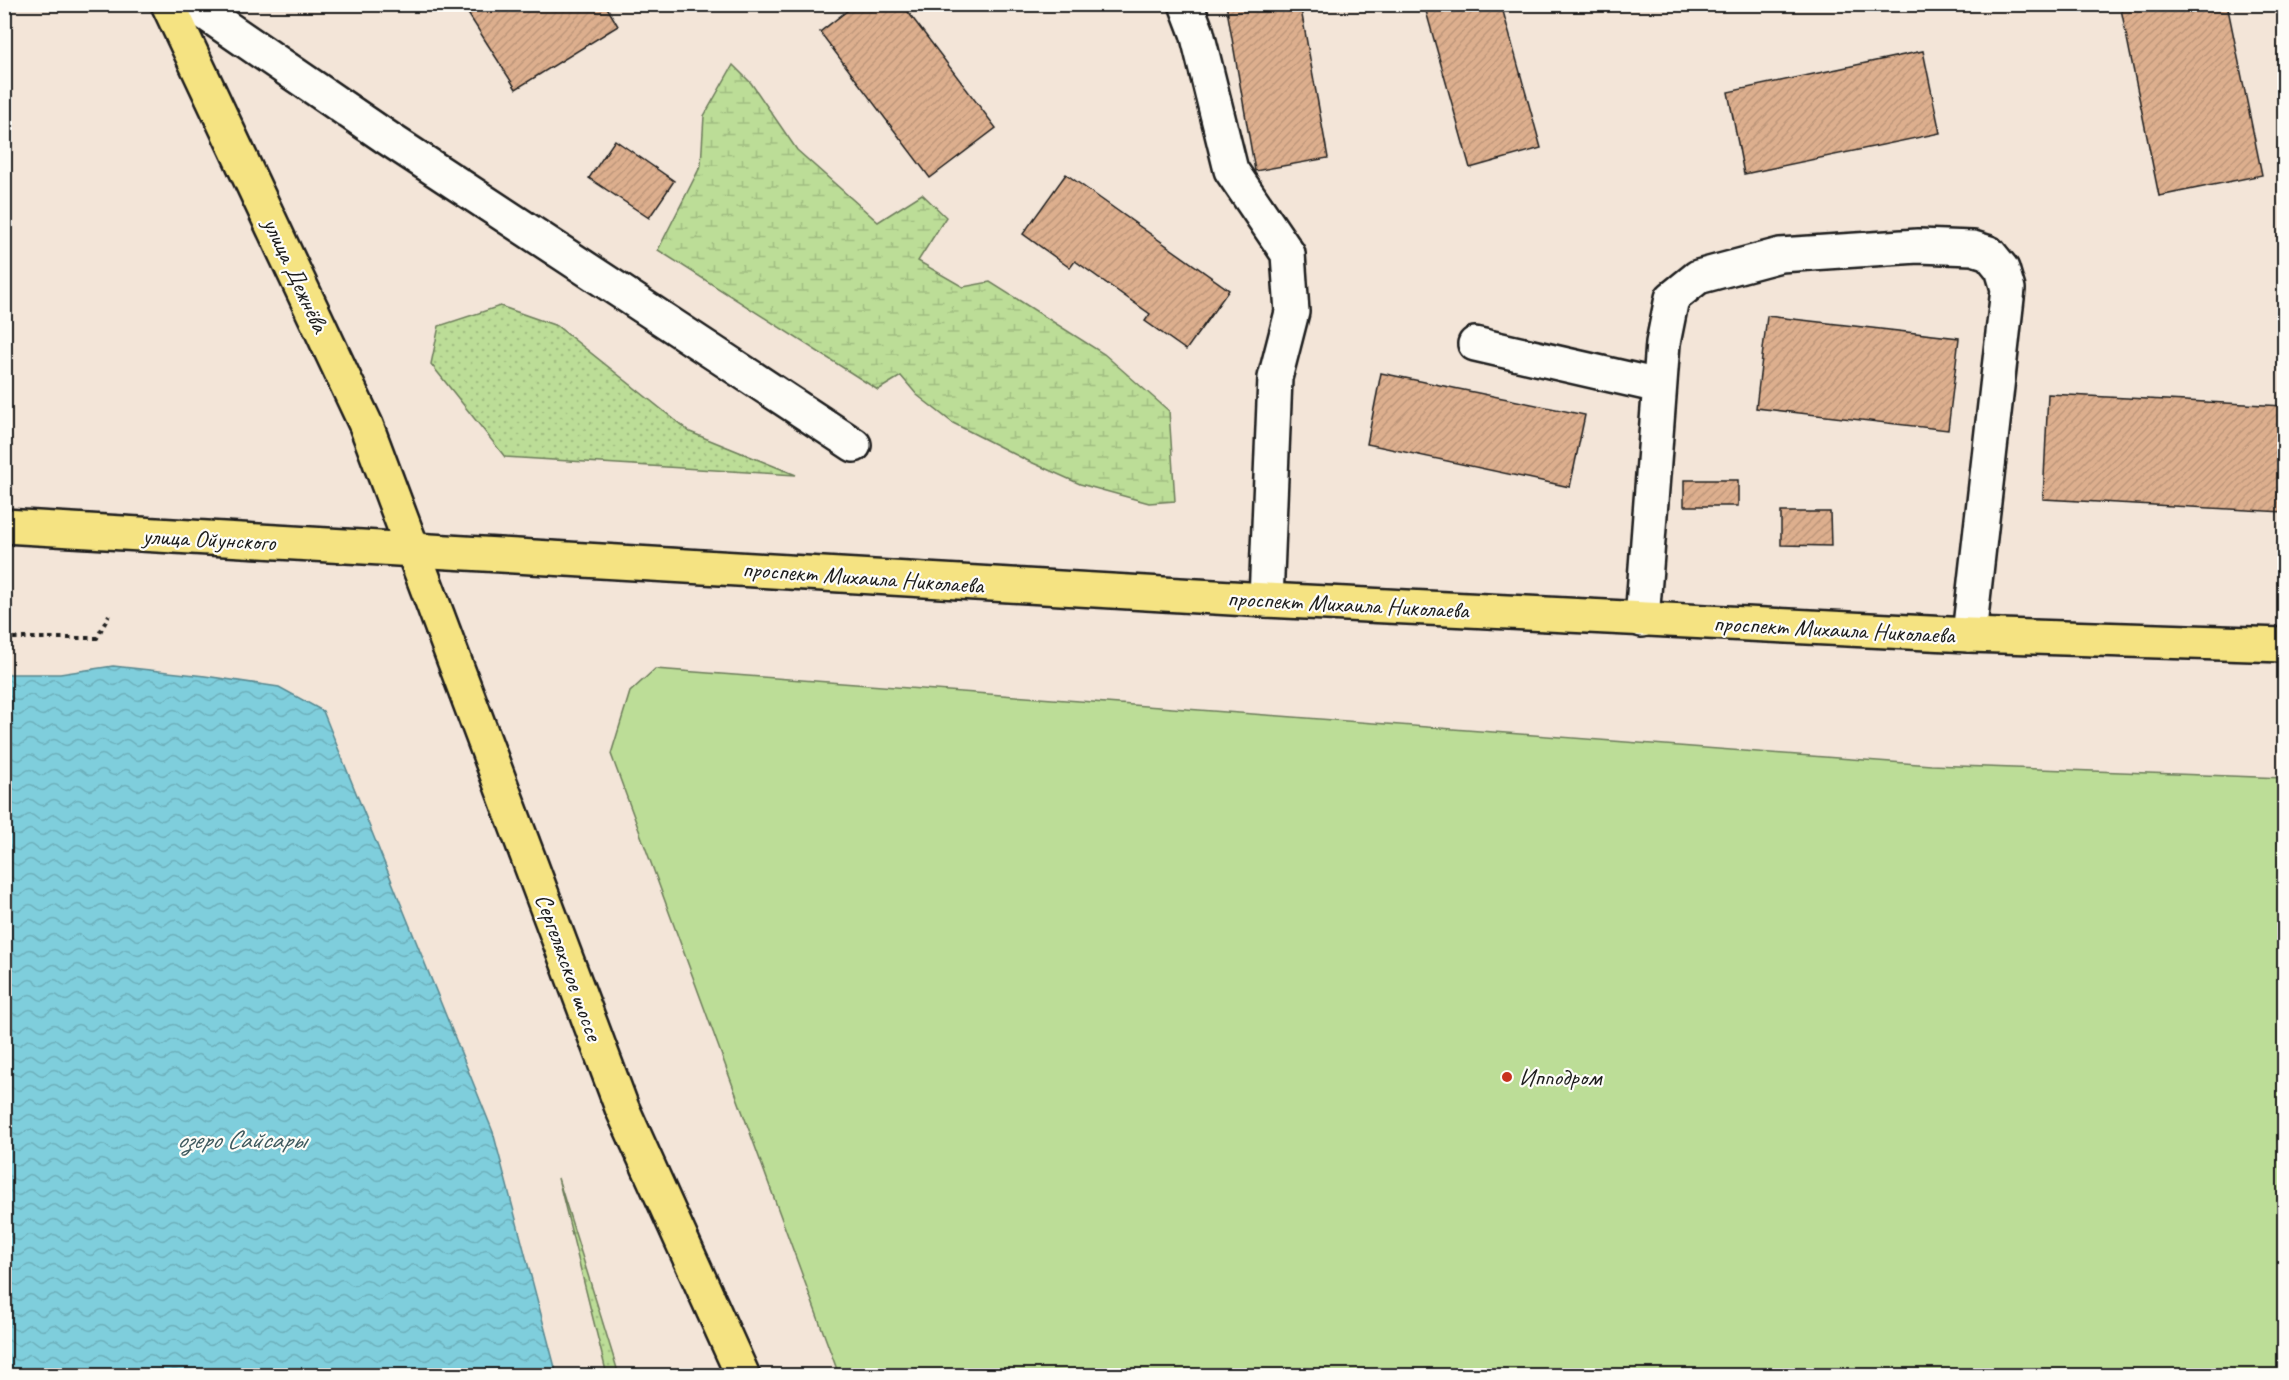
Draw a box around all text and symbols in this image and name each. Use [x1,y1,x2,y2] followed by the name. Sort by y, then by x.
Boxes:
[256,211,336,339] street label: улица Дежнёва
[140,520,278,558] street label: улица Ойунского
[741,554,986,600] street label: проспект Михаила Николаева
[1227,583,1471,625] street label: проспект Михаила Николаева
[1713,608,1957,650] street label: проспект Михаила Николаева
[529,889,610,1047] street label: Сергеляхское шоссе
[1519,1062,1603,1092] place label: Ипподром
[1500,1070,1514,1084] marker: Ипподром
[177,1123,310,1156] water label: озеро Сайсары

